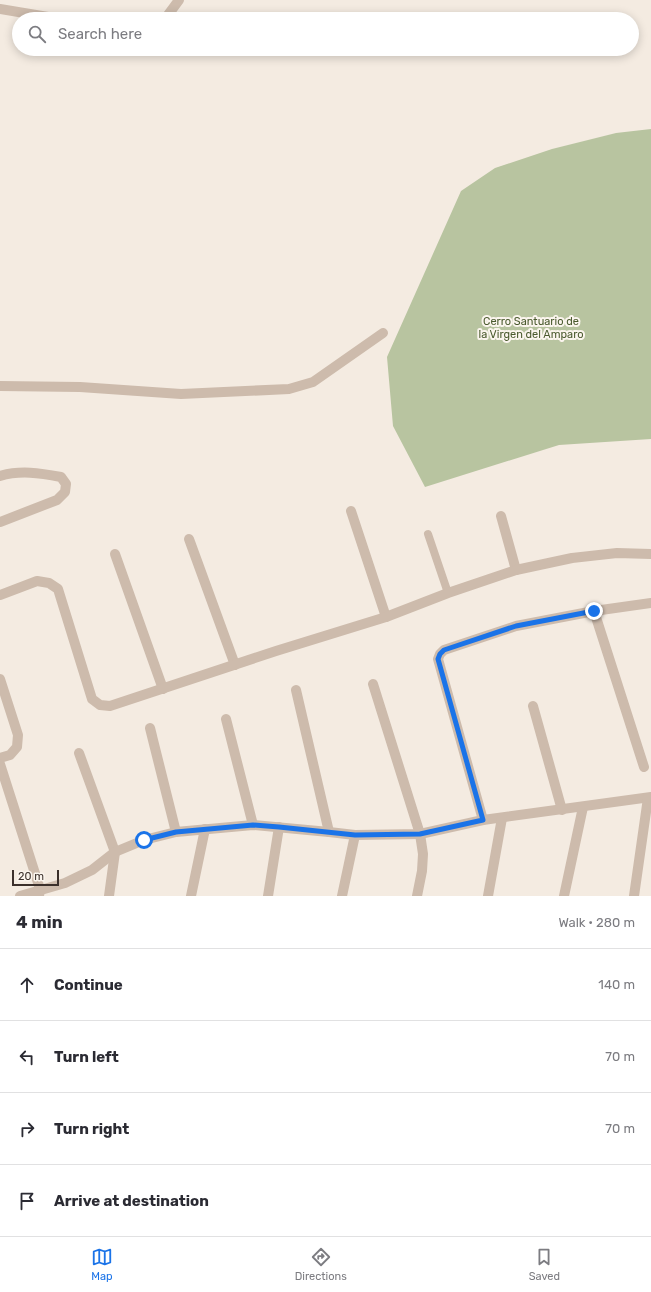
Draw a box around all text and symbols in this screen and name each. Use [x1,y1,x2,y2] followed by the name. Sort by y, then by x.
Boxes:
[12,12,639,56] search box
[26,23,48,45] icon: search
[58,25,142,43] text: Search here
[478,315,584,341] park label: Cerro Santuario de la Virgen del Amparo
[585,602,603,620] route end
[135,831,153,849] route start
[12,868,59,887] scale bar
[18,870,44,883] text: 20 m
[16,912,63,932] text: 4 min
[558,915,635,930] text: Walk · 280 m
[16,974,38,996] icon: ahead
[54,976,123,994] text: Continue
[598,977,635,992] text: 140 m
[16,1046,38,1068] icon: left
[54,1048,119,1066] text: Turn left
[605,1049,635,1064] text: 70 m
[16,1118,38,1140] icon: right
[54,1120,129,1138] text: Turn right
[605,1121,635,1136] text: 70 m
[16,1190,38,1212] icon: arrive
[54,1192,209,1210] text: Arrive at destination
[91,1246,113,1283] tab: Map
[295,1246,347,1283] tab: Directions
[529,1246,560,1283] tab: Saved

